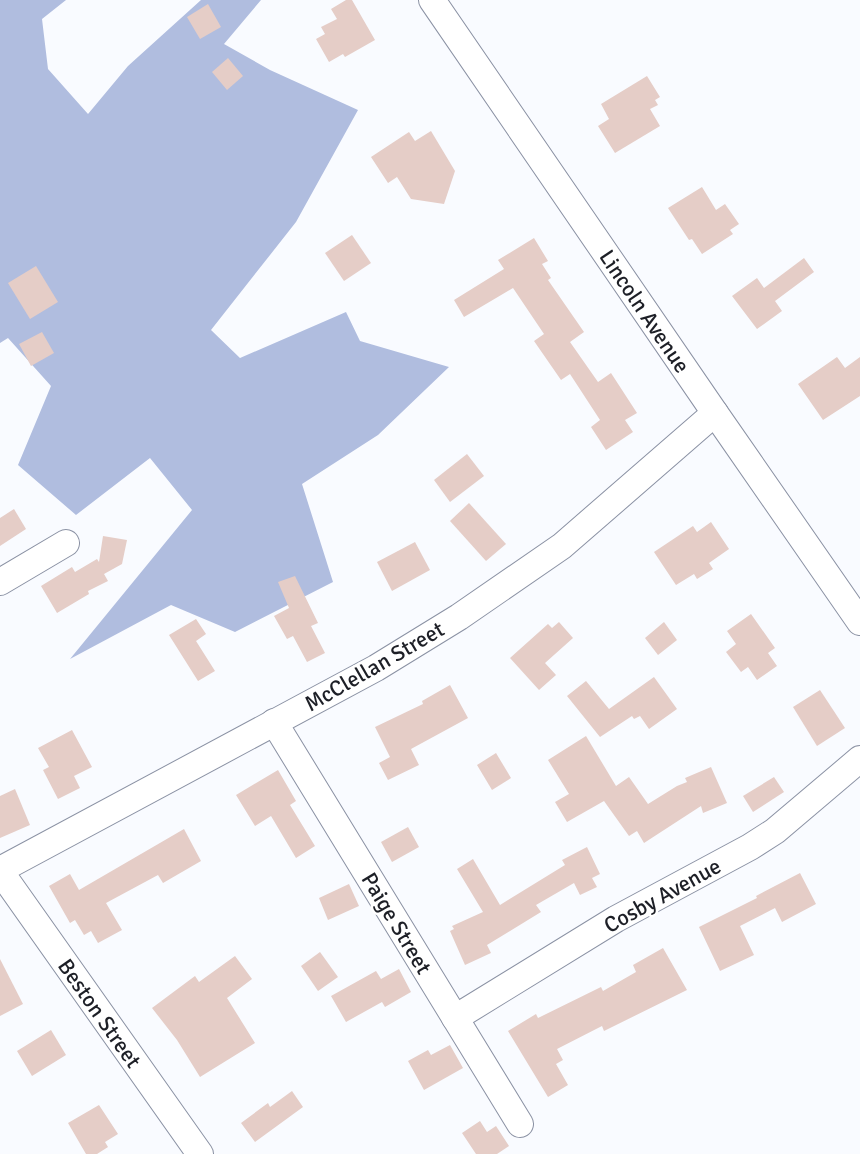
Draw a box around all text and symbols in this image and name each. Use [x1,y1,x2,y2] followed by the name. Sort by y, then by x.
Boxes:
[593,245,696,378] street label: Lincoln Avenue
[300,615,449,717] street label: McClellan Street
[599,852,726,939] street label: Cosby Avenue
[356,867,438,979] street label: Paige Street
[52,954,147,1073] street label: Beston Street

